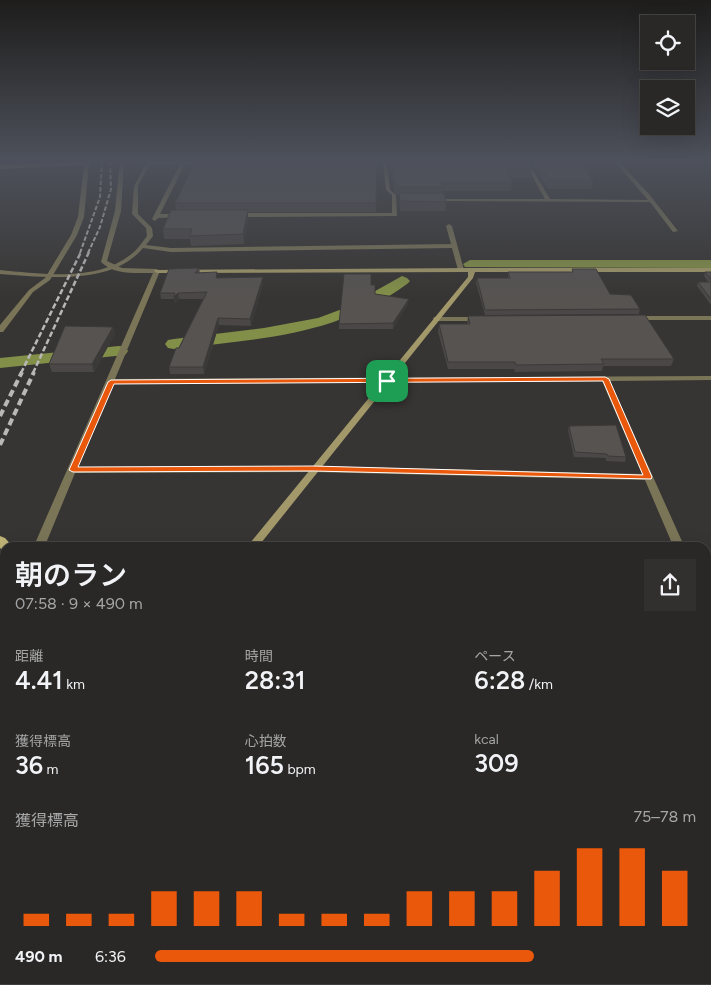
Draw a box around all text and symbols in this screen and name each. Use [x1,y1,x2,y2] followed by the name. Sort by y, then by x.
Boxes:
[640,15,695,135] map controls
[640,15,695,70] button: locate
[640,80,695,135] button: layers
[366,360,408,402] pin
[373,367,401,395] icon: arrive
[15,558,127,592] text: 朝のラン
[644,559,696,611] button: share
[15,594,143,613] text: 07:58 · 9 × 490 m
[15,648,43,665] text: 距離
[245,648,273,665] text: 時間
[474,648,516,665] text: ペース
[15,665,63,695] text: 4.41
[245,665,306,695] text: 28:31
[474,665,525,695] text: 6:28
[63,676,85,693] text: km
[525,676,553,693] text: /km
[474,731,499,748] text: kcal
[15,733,71,750] text: 獲得標高
[245,733,287,750] text: 心拍数
[474,748,519,778] text: 309
[15,750,43,780] text: 36
[245,750,284,780] text: 165
[43,761,59,778] text: m
[284,761,316,778] text: bpm
[633,807,696,826] text: 75–78 m
[15,811,79,830] text: 獲得標高
[15,947,63,966] text: 490 m
[95,947,126,966] text: 6:36

